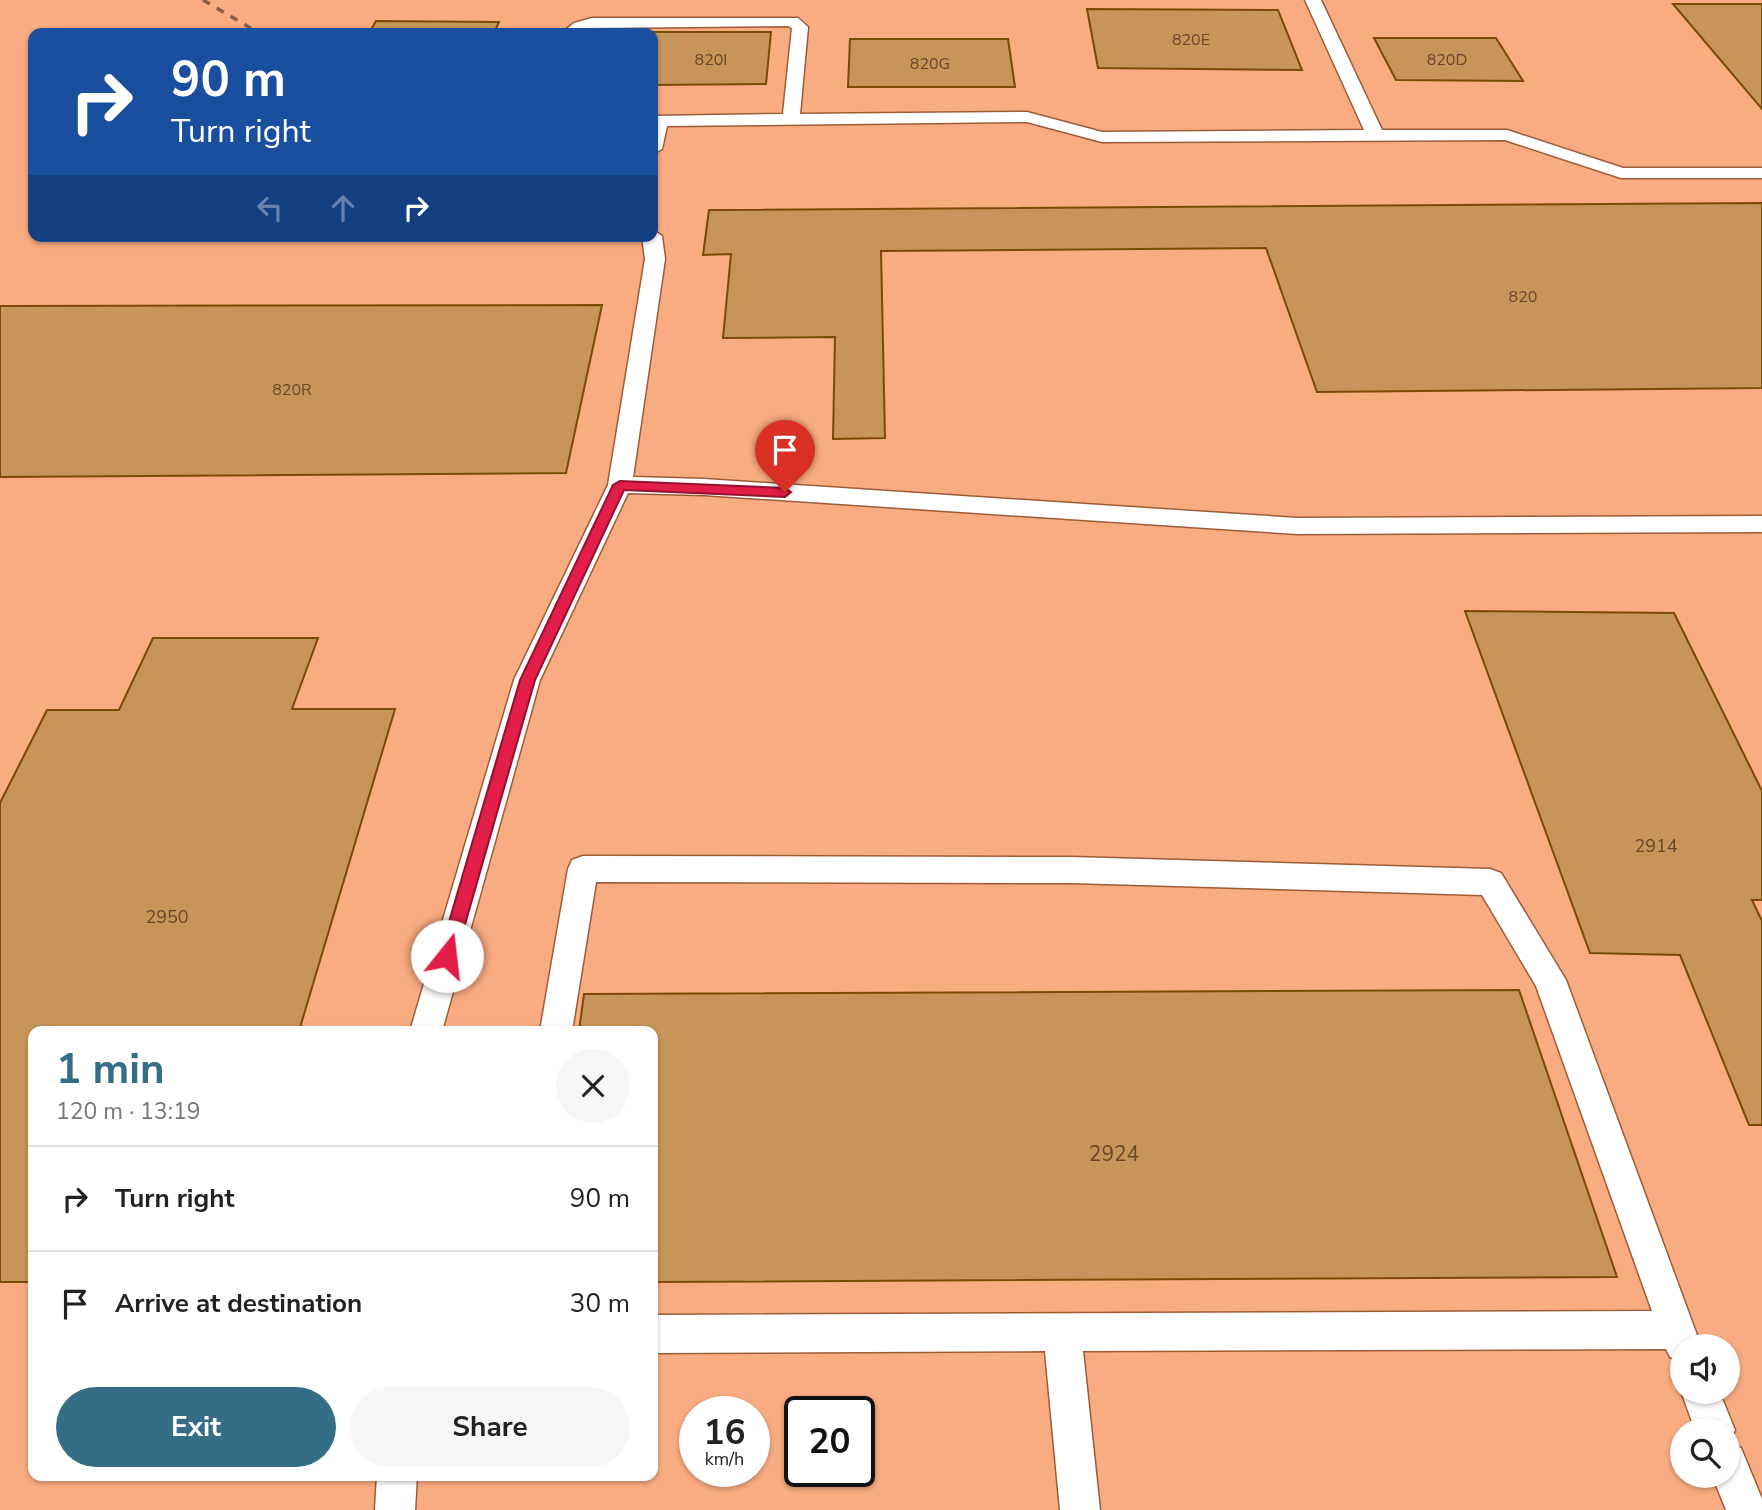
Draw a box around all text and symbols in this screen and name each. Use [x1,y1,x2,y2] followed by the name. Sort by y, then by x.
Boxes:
[1172,29,1210,51] house number: 820E
[171,46,286,113] text: 90 m
[695,49,727,71] house number: 820I
[1427,49,1467,71] house number: 820D
[910,53,950,75] house number: 820G
[56,56,147,147] icon: right
[171,110,311,153] text: Turn right
[251,189,289,227] icon: left
[324,189,362,227] icon: ahead
[397,189,435,227] icon: right
[1509,286,1537,308] house number: 820
[272,379,312,401] house number: 820R
[755,420,815,492] pin
[766,431,804,469] icon: arrive
[1634,834,1678,858] house number: 2914
[145,905,189,929] house number: 2950
[410,919,484,993] position arrow
[56,1041,165,1098] text: 1 min
[556,1049,630,1123] button: close
[56,1096,201,1127] text: 120 m · 13:19
[1089,1140,1139,1168] house number: 2924
[56,1180,94,1218] icon: right
[115,1181,234,1216] text: Turn right
[570,1181,630,1216] text: 90 m
[56,1285,94,1323] icon: arrive
[115,1286,362,1321] text: Arrive at destination
[570,1286,630,1321] text: 30 m
[1670,1334,1740,1488] map controls
[1670,1334,1740,1404] button: sound
[56,1387,336,1467] button: Exit
[350,1387,630,1467] button: Share
[784,1396,875,1487] speed limit sign: 20
[703,1409,746,1456] text: 16
[1670,1418,1740,1488] button: search
[705,1447,744,1471] text: km/h

